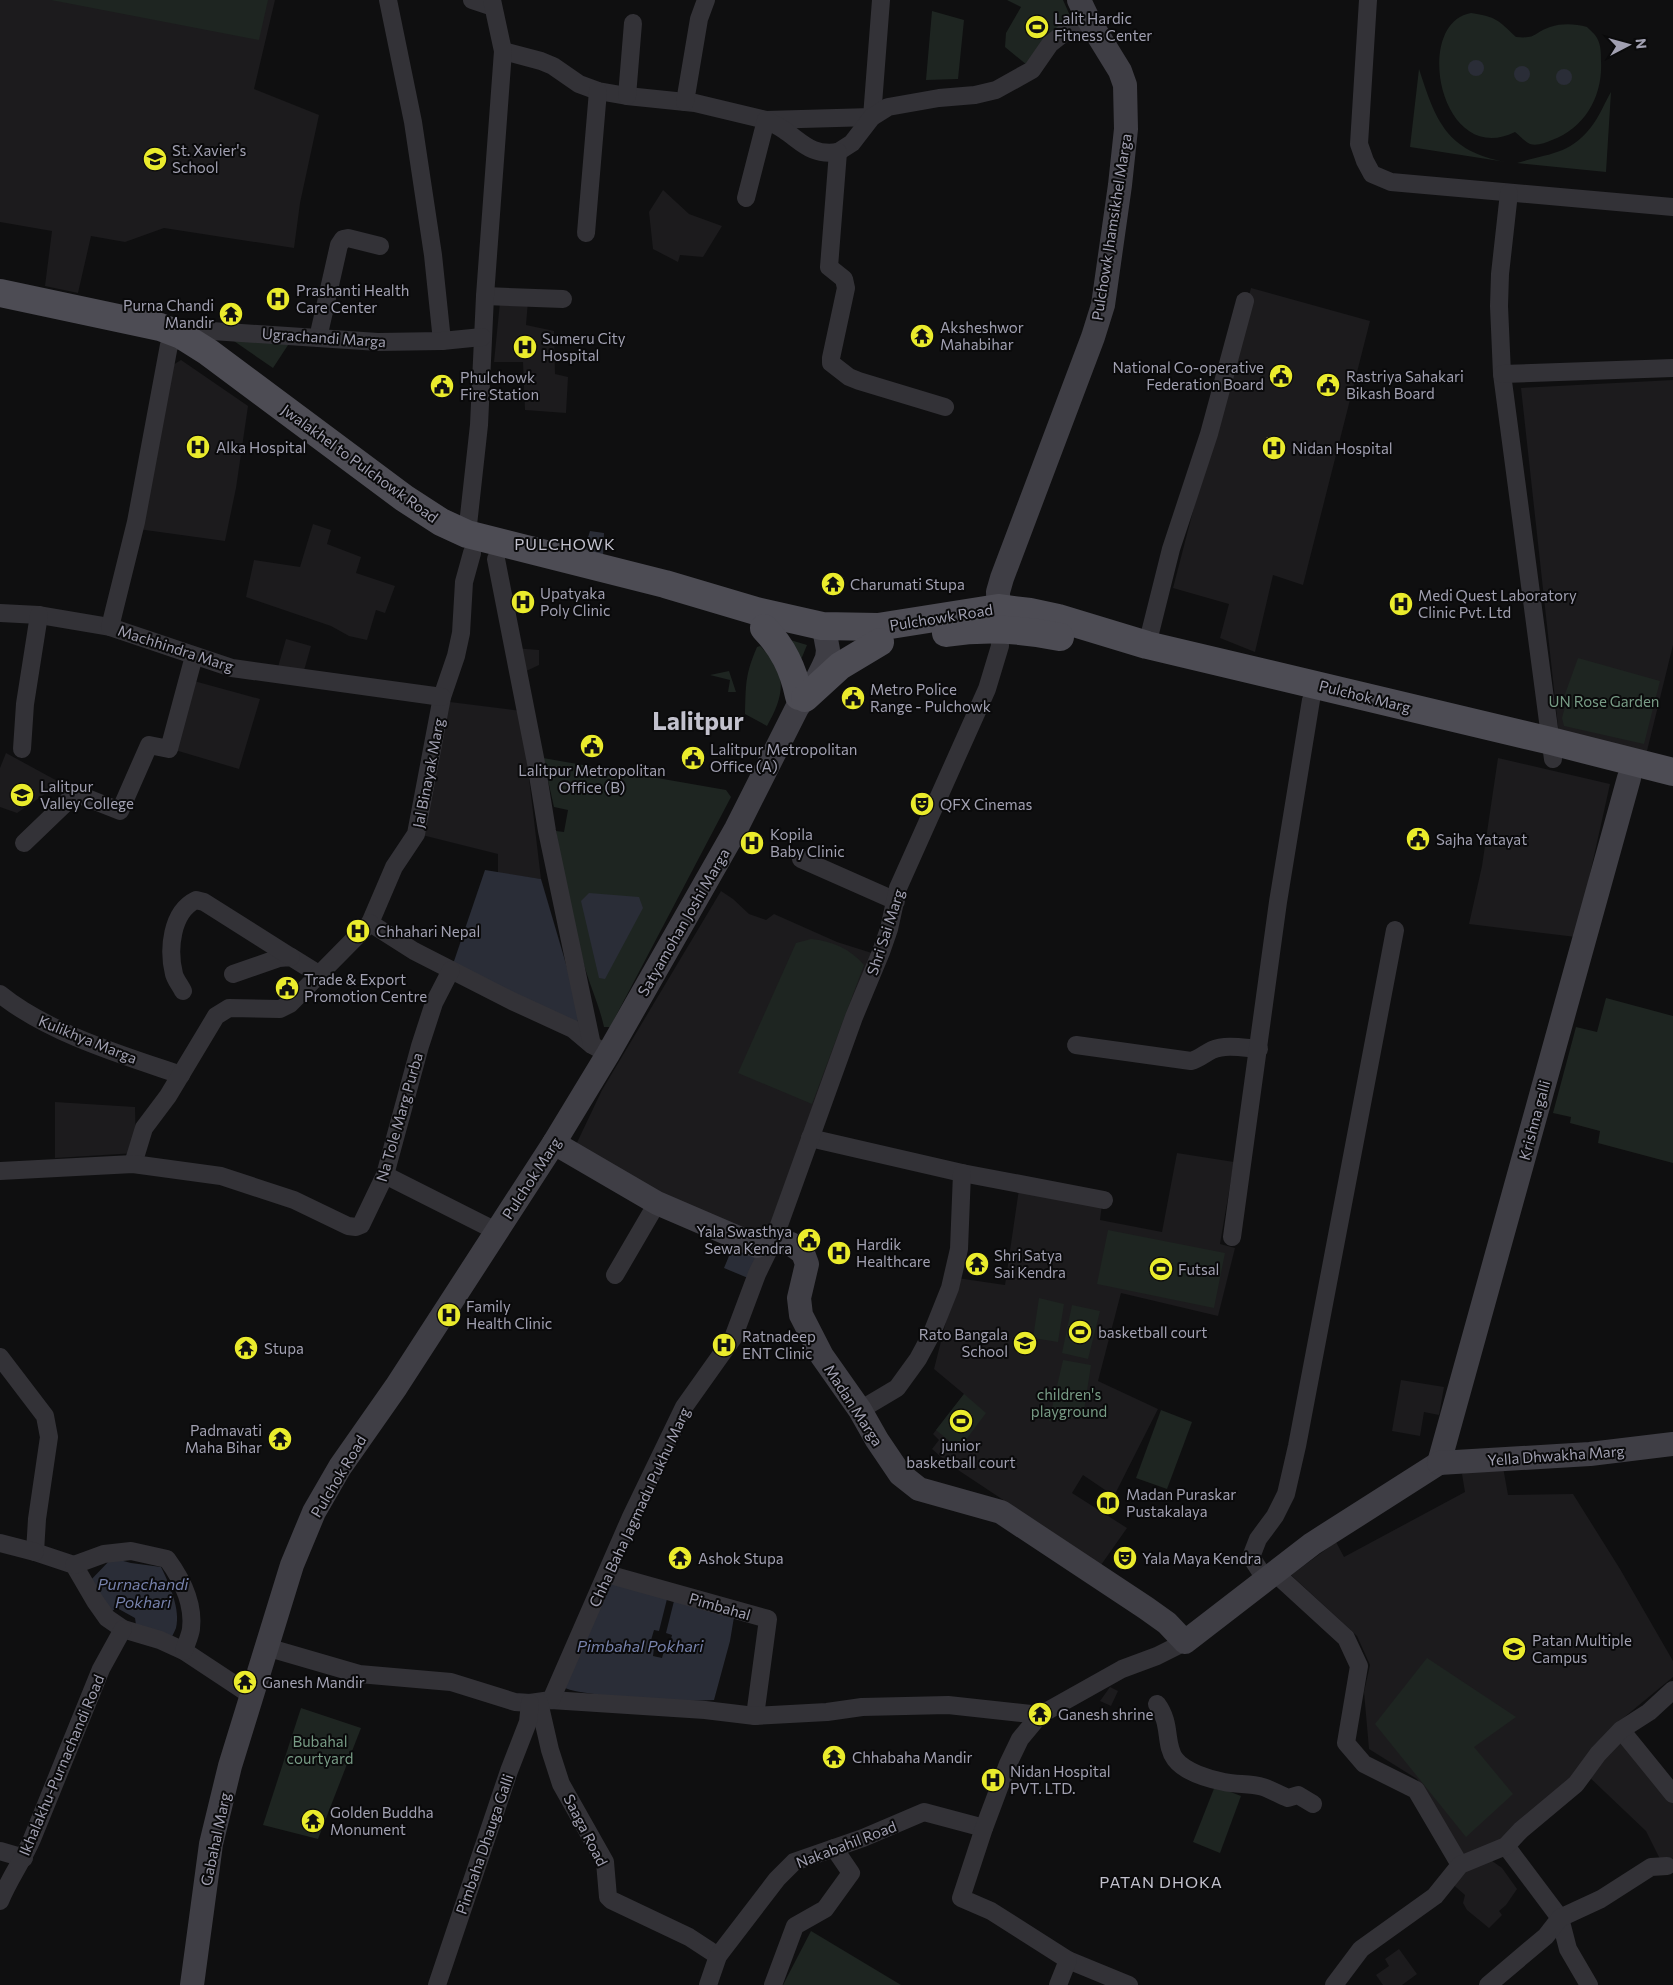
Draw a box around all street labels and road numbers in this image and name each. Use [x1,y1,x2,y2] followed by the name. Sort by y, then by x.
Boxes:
[1087,132,1135,322] street label: Pulchowk Jhamsikhel Marga
[261,324,387,350] street label: Ugrachandi Marga
[278,400,442,526] street label: Jwalakhel to Pulchowk Road
[888,600,994,634] street label: Pulchowk Road
[116,621,236,675] street label: Machhindra Marg
[1317,676,1413,716] street label: Pulchok Marg
[409,717,447,829] street label: Jal Binayak Marg
[633,845,733,999] street label: Satyamohan Joshi Marga
[863,887,907,977] street label: Shri Sai Marg
[36,1011,140,1067] street label: Kulikhya Marga
[372,1050,426,1184] street label: Na Tole Marg Purba
[1515,1078,1553,1162] street label: Krishna galli
[498,1134,564,1222] street label: Pulchok Marg
[821,1361,887,1449] street label: Madan Marga
[585,1404,693,1610] street label: Chha Baha Jagmadu Pukhu Marg
[306,1432,370,1520] street label: Pulchok Road
[1487,1441,1625,1469] street label: Yella Dhwakha Marg
[687,1589,753,1623] street label: Pimbahal
[15,1672,107,1858] street label: Ikhalakhu-Purnachandi Road
[452,1771,516,1917] street label: Pimbaha Dhauga Galli
[196,1791,234,1887] street label: Gabahal Marg
[560,1791,612,1869] street label: Saaga Road
[793,1817,899,1871] street label: Nakabahil Road

